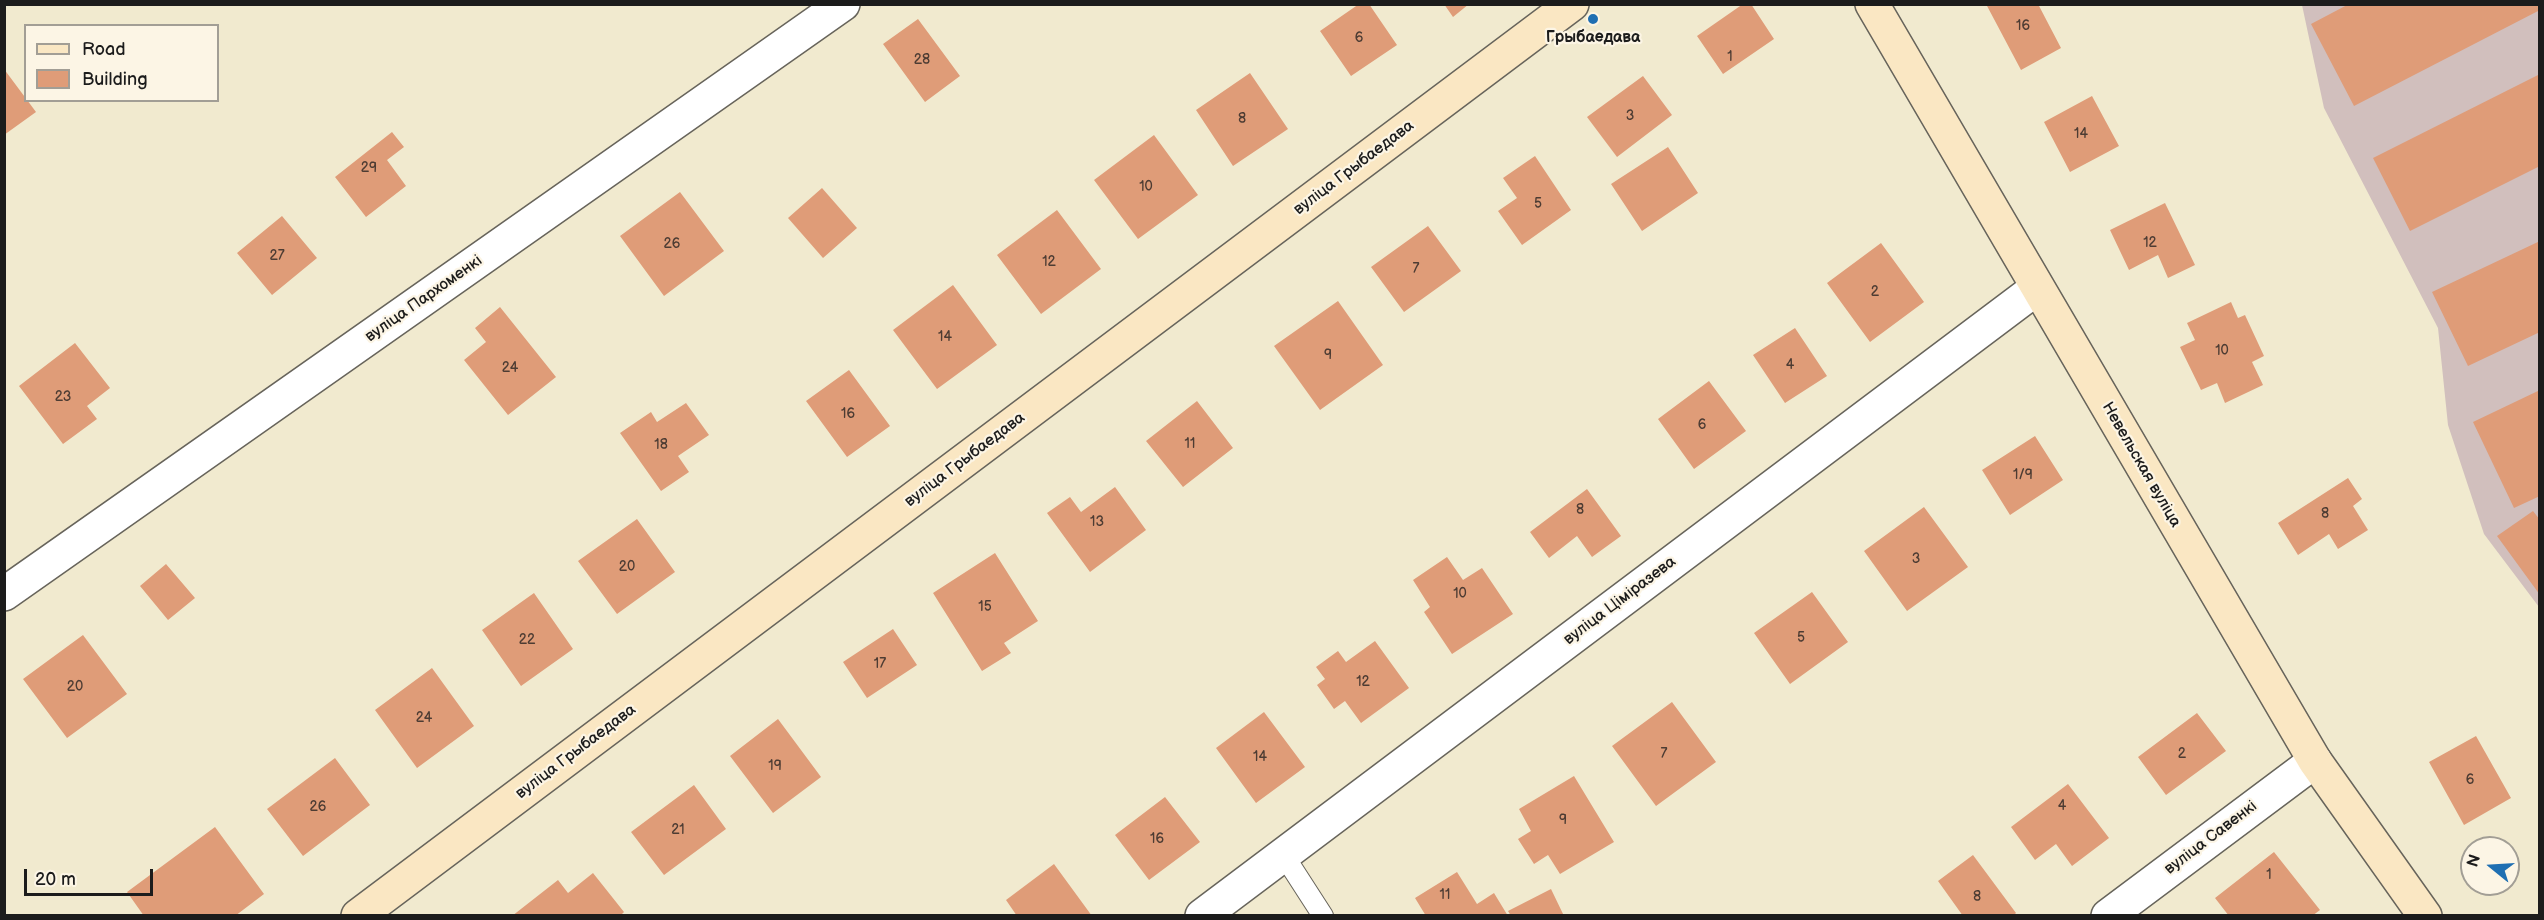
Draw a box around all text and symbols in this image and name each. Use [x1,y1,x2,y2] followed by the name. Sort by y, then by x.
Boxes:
[1586,12,1600,26] marker: Грыбаедава
[2016,18,2030,34] house number: 16
[24,24,219,102] legend
[1546,28,1640,48] place label: Грыбаедава
[1355,30,1363,46] house number: 6
[82,39,126,60] text: Road
[1727,49,1733,65] house number: 1
[914,52,930,68] house number: 28
[82,69,148,90] text: Building
[1626,108,1634,124] house number: 3
[1238,111,1246,127] house number: 8
[1290,117,1418,219] street label: вуліца Грыбаедава
[2074,126,2088,142] house number: 14
[361,160,377,176] house number: 29
[1139,179,1153,195] house number: 10
[1534,196,1542,212] house number: 5
[2143,235,2157,251] house number: 12
[664,236,680,252] house number: 26
[269,248,285,264] house number: 27
[362,251,486,347] street label: вуліца Пархоменкі
[1042,254,1056,270] house number: 12
[1413,261,1419,277] house number: 7
[1871,284,1879,300] house number: 2
[938,329,952,345] house number: 14
[2215,343,2229,359] house number: 10
[1324,347,1332,363] house number: 9
[1786,357,1794,373] house number: 4
[502,360,518,376] house number: 24
[55,389,71,405] house number: 23
[2097,399,2185,531] street label: Невельская вуліца
[841,406,855,422] house number: 16
[901,409,1029,511] street label: вуліца Грыбаедава
[1698,417,1706,433] house number: 6
[1185,436,1195,452] house number: 11
[654,437,668,453] house number: 18
[2013,467,2033,483] house number: 1/9
[1576,502,1584,518] house number: 8
[2321,506,2329,522] house number: 8
[1090,514,1104,530] house number: 13
[1912,551,1920,567] house number: 3
[1560,553,1680,649] street label: вуліца Ціміразева
[619,559,635,575] house number: 20
[1453,586,1467,602] house number: 10
[978,599,992,615] house number: 15
[1797,630,1805,646] house number: 5
[519,632,535,648] house number: 22
[874,656,886,672] house number: 17
[1356,674,1370,690] house number: 12
[67,679,83,695] house number: 20
[512,701,640,803] street label: вуліца Грыбаедава
[416,710,432,726] house number: 24
[1661,746,1667,762] house number: 7
[2178,746,2186,762] house number: 2
[1253,749,1267,765] house number: 14
[768,758,782,774] house number: 19
[2466,772,2474,788] house number: 6
[2161,797,2261,879] street label: вуліца Савенкі
[2058,798,2066,814] house number: 4
[310,799,326,815] house number: 26
[1559,812,1567,828] house number: 9
[671,822,685,838] house number: 21
[1150,831,1164,847] house number: 16
[2460,836,2520,896] north arrow
[2463,852,2485,870] text: N
[27,857,156,895] scale bar
[2266,867,2272,883] house number: 1
[35,869,76,890] text: 20 m
[1440,887,1450,903] house number: 11
[1973,889,1981,905] house number: 8

